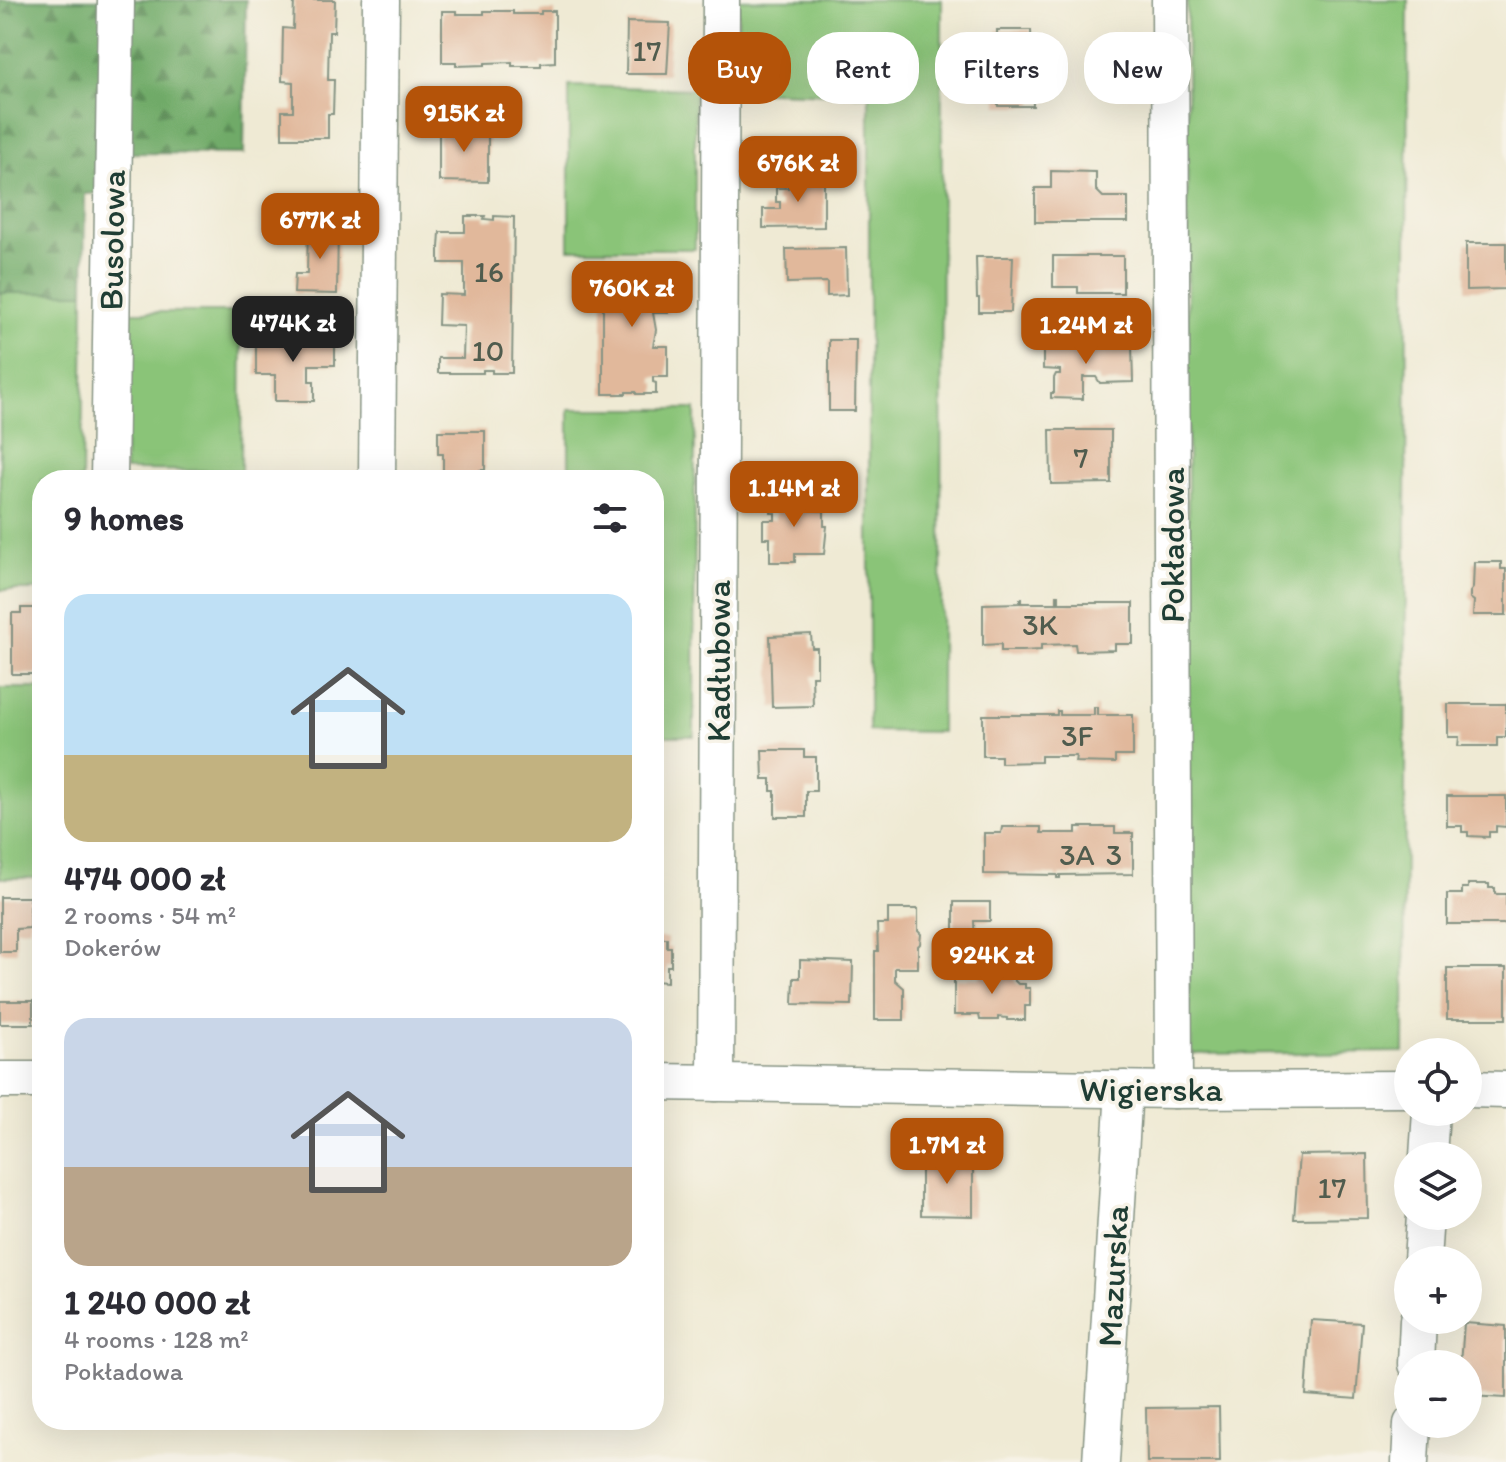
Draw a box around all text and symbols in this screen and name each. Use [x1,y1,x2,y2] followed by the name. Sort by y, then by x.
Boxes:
[633,32,662,69] house number: 17
[688,32,791,104] chip: Buy
[807,32,919,104] chip: Rent
[935,32,1068,104] chip: Filters
[1084,32,1191,104] chip: New
[390,86,538,154] pin: 915K zł
[423,96,505,128] text: 915K zł
[724,136,872,204] pin: 676K zł
[757,146,839,178] text: 676K zł
[90,169,134,311] street label: Busolowa
[246,193,394,261] pin: 677K zł
[279,203,361,235] text: 677K zł
[474,253,504,290] house number: 16
[558,261,706,329] pin: 760K zł
[590,271,674,303] text: 760K zł
[219,296,367,364] pin: 474K zł
[1003,298,1169,366] pin: 1.24M zł
[250,306,336,338] text: 474K zł
[1039,308,1133,340] text: 1.24M zł
[472,332,504,369] house number: 10
[1074,439,1089,476] house number: 7
[711,461,877,529] pin: 1.14M zł
[1152,467,1193,623] street label: Pokładowa
[748,471,840,503] text: 1.14M zł
[588,496,632,540] icon: filters
[64,498,184,539] text: 9 homes
[698,580,739,742] street label: Kadłubowa
[1022,606,1058,643] house number: 3K
[276,646,420,790] icon: home
[1061,717,1093,754] house number: 3F
[1059,836,1095,873] house number: 3A
[1106,836,1122,873] house number: 3
[64,858,225,899] text: 474 000 zł
[64,899,236,931] text: 2 rooms · 54 m²
[918,928,1066,996] pin: 924K zł
[64,931,161,963] text: Dokerów
[950,938,1034,970] text: 924K zł
[1394,1038,1482,1438] map controls
[1394,1038,1482,1126] button: locate
[1079,1069,1223,1110] street label: Wigierska
[276,1070,420,1214] icon: home
[873,1118,1021,1186] pin: 1.7M zł
[908,1128,986,1160] text: 1.7M zł
[1394,1142,1482,1230] button: layers
[1318,1169,1347,1206] house number: 17
[1089,1204,1137,1348] street label: Mazurska
[1394,1246,1482,1334] button: +
[64,1282,250,1323] text: 1 240 000 zł
[64,1323,249,1355] text: 4 rooms · 128 m²
[1394,1350,1482,1438] button: −
[64,1355,183,1387] text: Pokładowa

